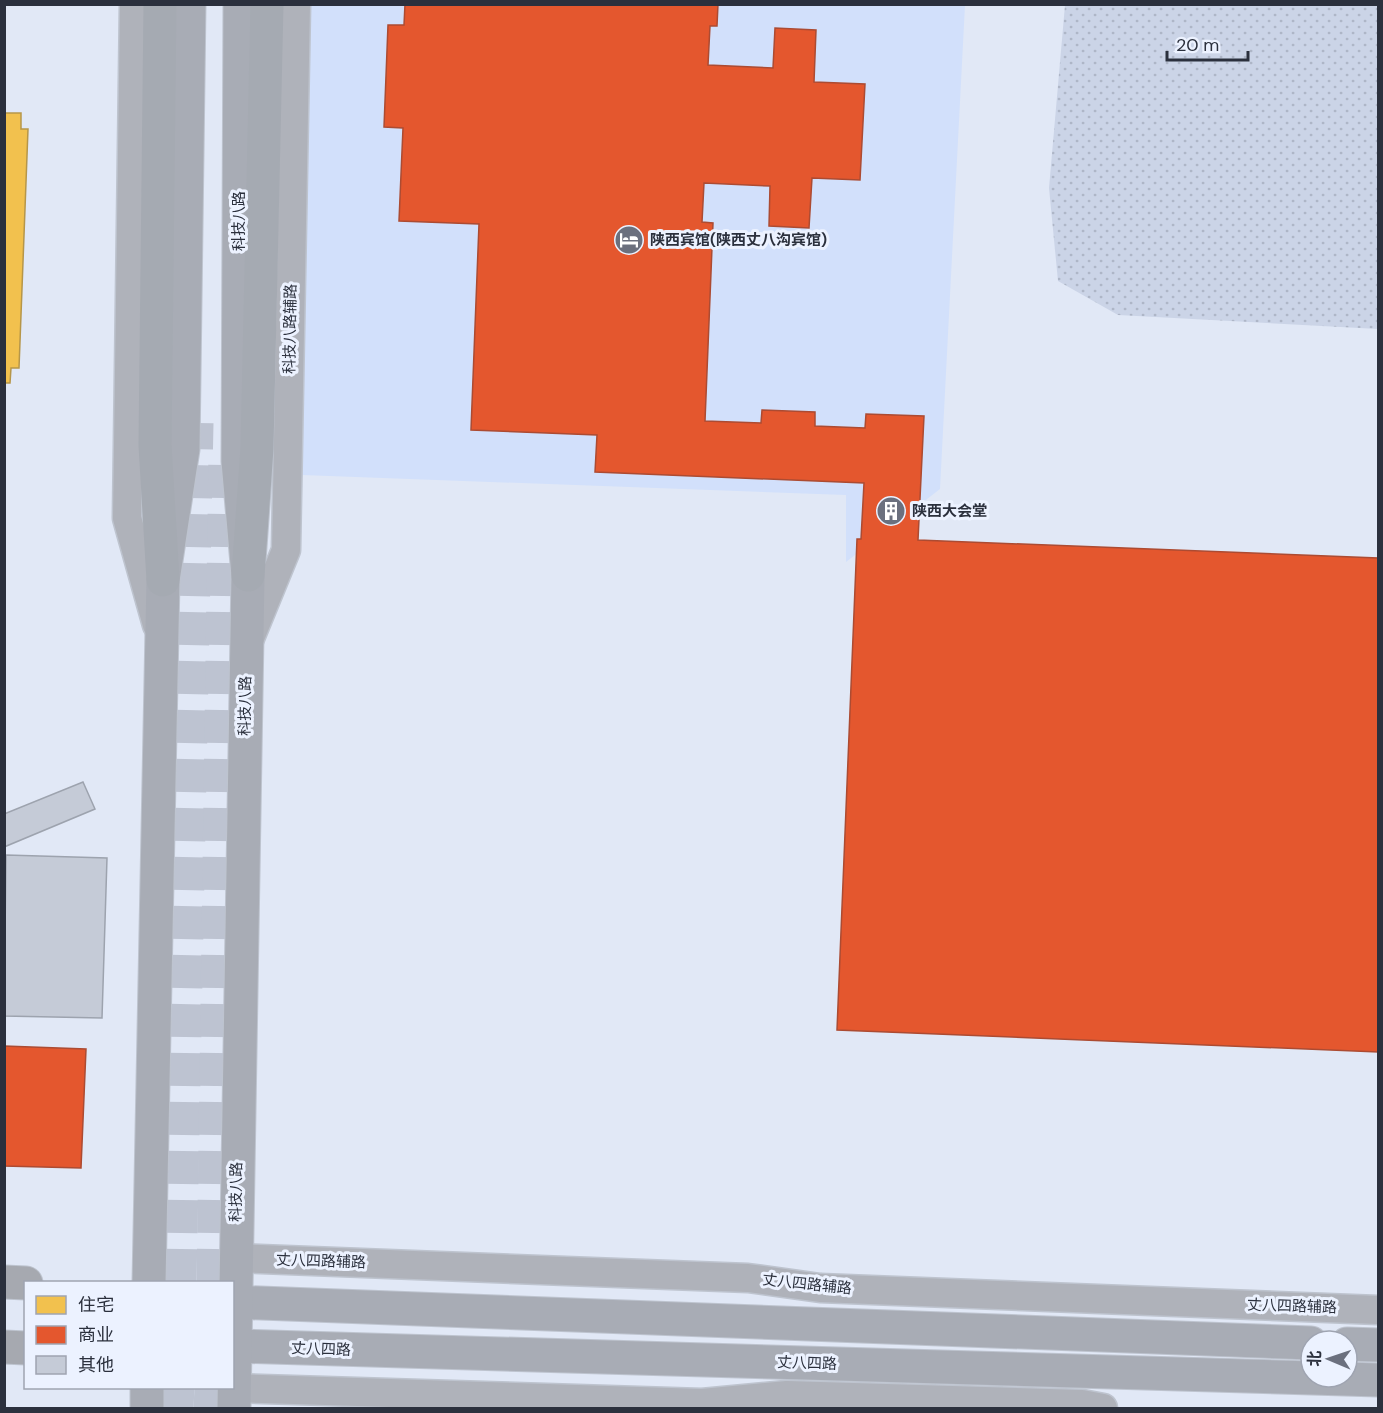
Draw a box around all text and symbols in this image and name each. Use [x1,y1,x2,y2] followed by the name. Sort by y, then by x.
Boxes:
[1167,24,1248,62] scale bar
[1176,33,1219,57] text: 20 m
[229,191,249,251] street label: 科技八路
[613,224,645,256] hotel icon: 陕西宾馆(陕西丈八沟宾馆)
[650,230,827,250] place label: 陕西宾馆(陕西丈八沟宾馆)
[279,284,301,374] street label: 科技八路辅路
[875,495,907,527] building icon: 陕西大会堂
[912,501,987,521] place label: 陕西大会堂
[234,676,256,736] street label: 科技八路
[225,1162,247,1222] street label: 科技八路
[276,1249,366,1273] street label: 丈八四路辅路
[761,1269,853,1299] street label: 丈八四路辅路
[24,1281,234,1389] legend
[78,1293,114,1317] text: 住宅
[1247,1294,1337,1318] street label: 丈八四路辅路
[78,1323,114,1347] text: 商业
[1299,1329,1359,1389] north arrow
[291,1338,351,1360] street label: 丈八四路
[1304,1350,1325,1367] text: 北
[777,1352,837,1374] street label: 丈八四路
[78,1353,114,1377] text: 其他

